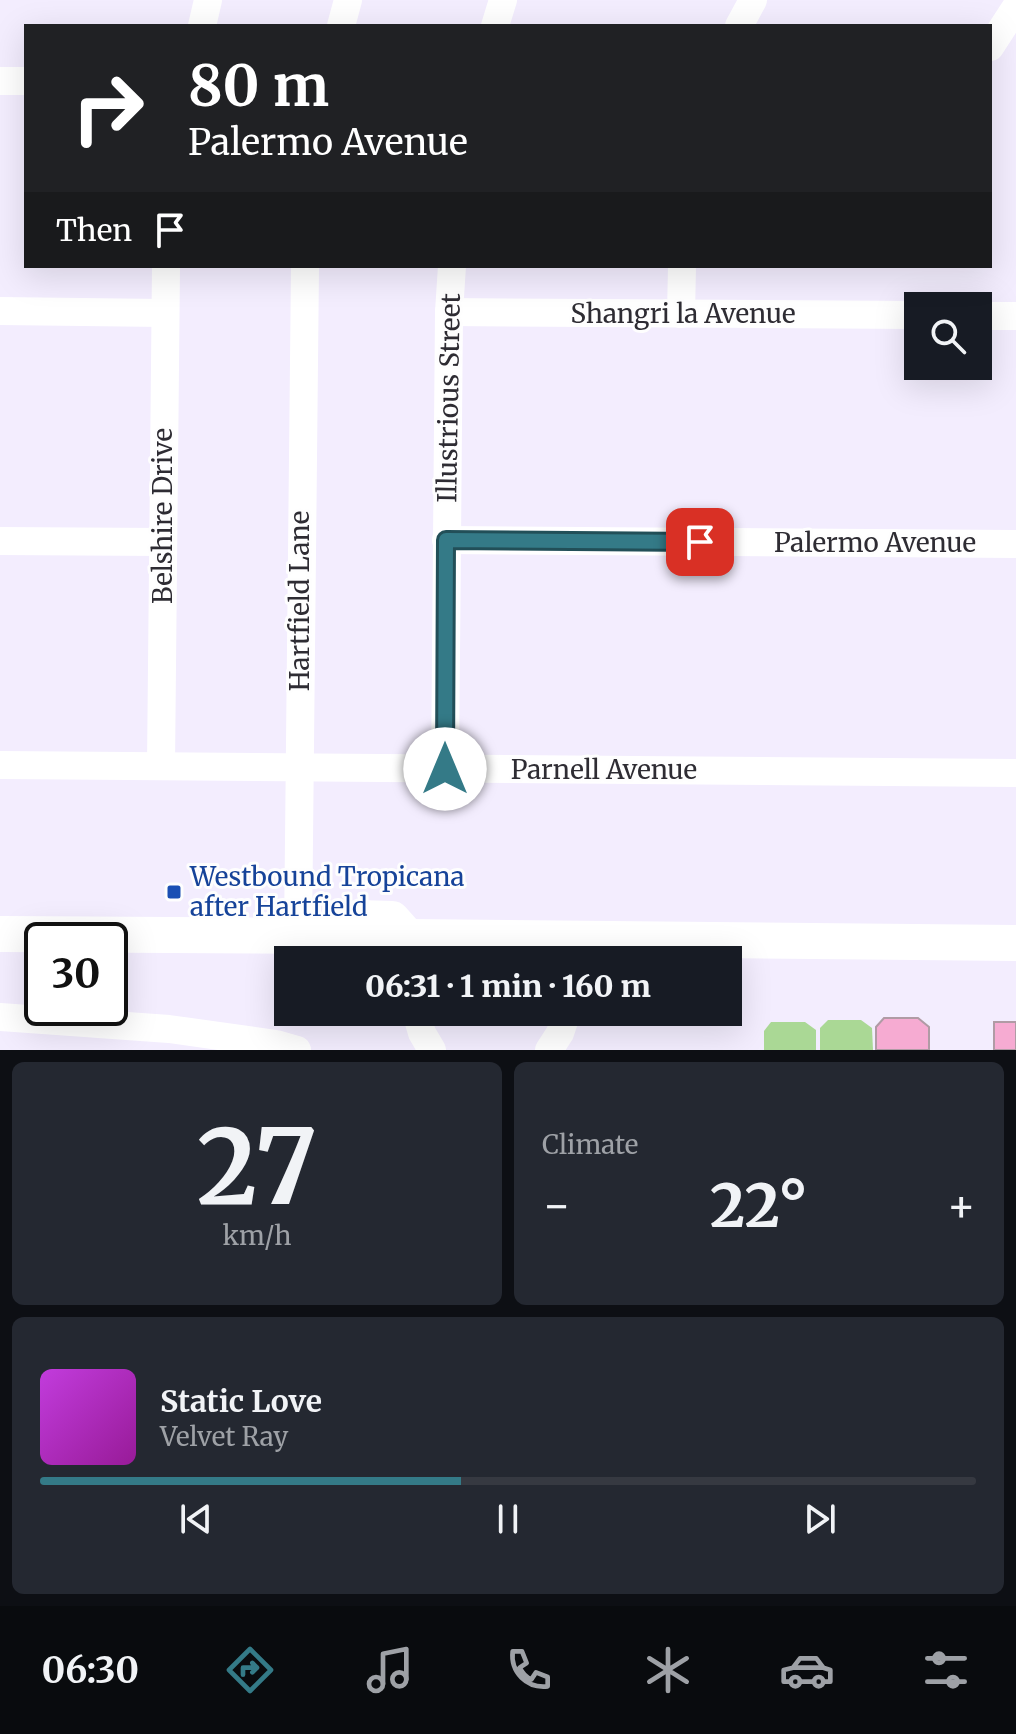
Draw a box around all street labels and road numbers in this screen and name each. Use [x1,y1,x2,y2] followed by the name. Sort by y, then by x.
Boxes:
[430,293,467,503] street label: Illustrious Street
[570,297,796,330] street label: Shangri la Avenue
[146,428,179,604] street label: Belshire Drive
[283,511,316,691] street label: Hartfield Lane
[774,526,976,559] street label: Palermo Avenue
[511,753,697,786] street label: Parnell Avenue

